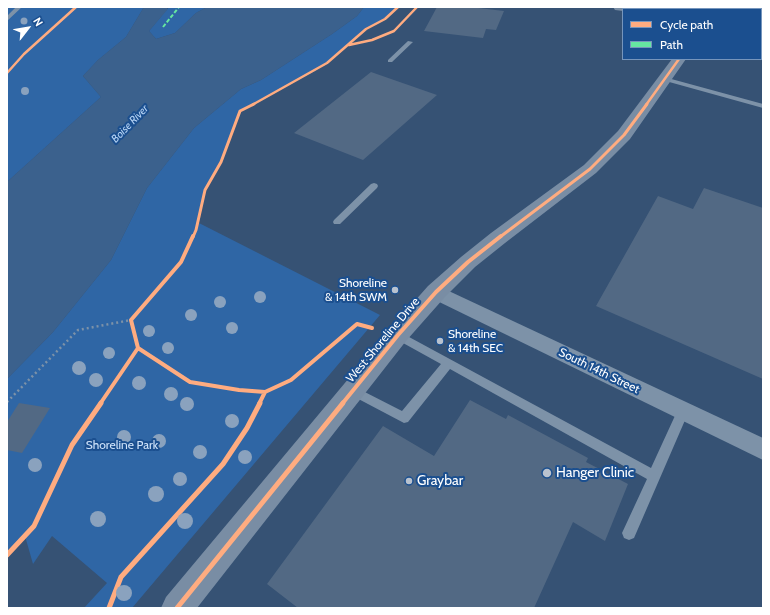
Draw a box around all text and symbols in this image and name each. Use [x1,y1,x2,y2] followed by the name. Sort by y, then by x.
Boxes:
[8,8,48,48] north arrow
[622,8,762,60] legend
[30,15,46,29] text: N
[660,17,713,32] text: Cycle path
[660,37,683,52] text: Path
[109,102,151,146] water label: Boise River
[325,276,387,304] place label: Shoreline & 14th SWM
[390,285,400,295] marker: Shoreline & 14th SWM
[343,295,423,385] street label: West Shoreline Drive
[448,327,503,355] place label: Shoreline & 14th SEC
[435,336,445,346] marker: Shoreline & 14th SEC
[556,345,642,397] street label: South 14th Street
[86,438,158,452] park label: Shoreline Park
[556,465,634,481] place label: Hanger Clinic
[541,467,553,479] marker: Hanger Clinic
[417,473,463,489] place label: Graybar
[404,476,414,486] marker: Graybar

